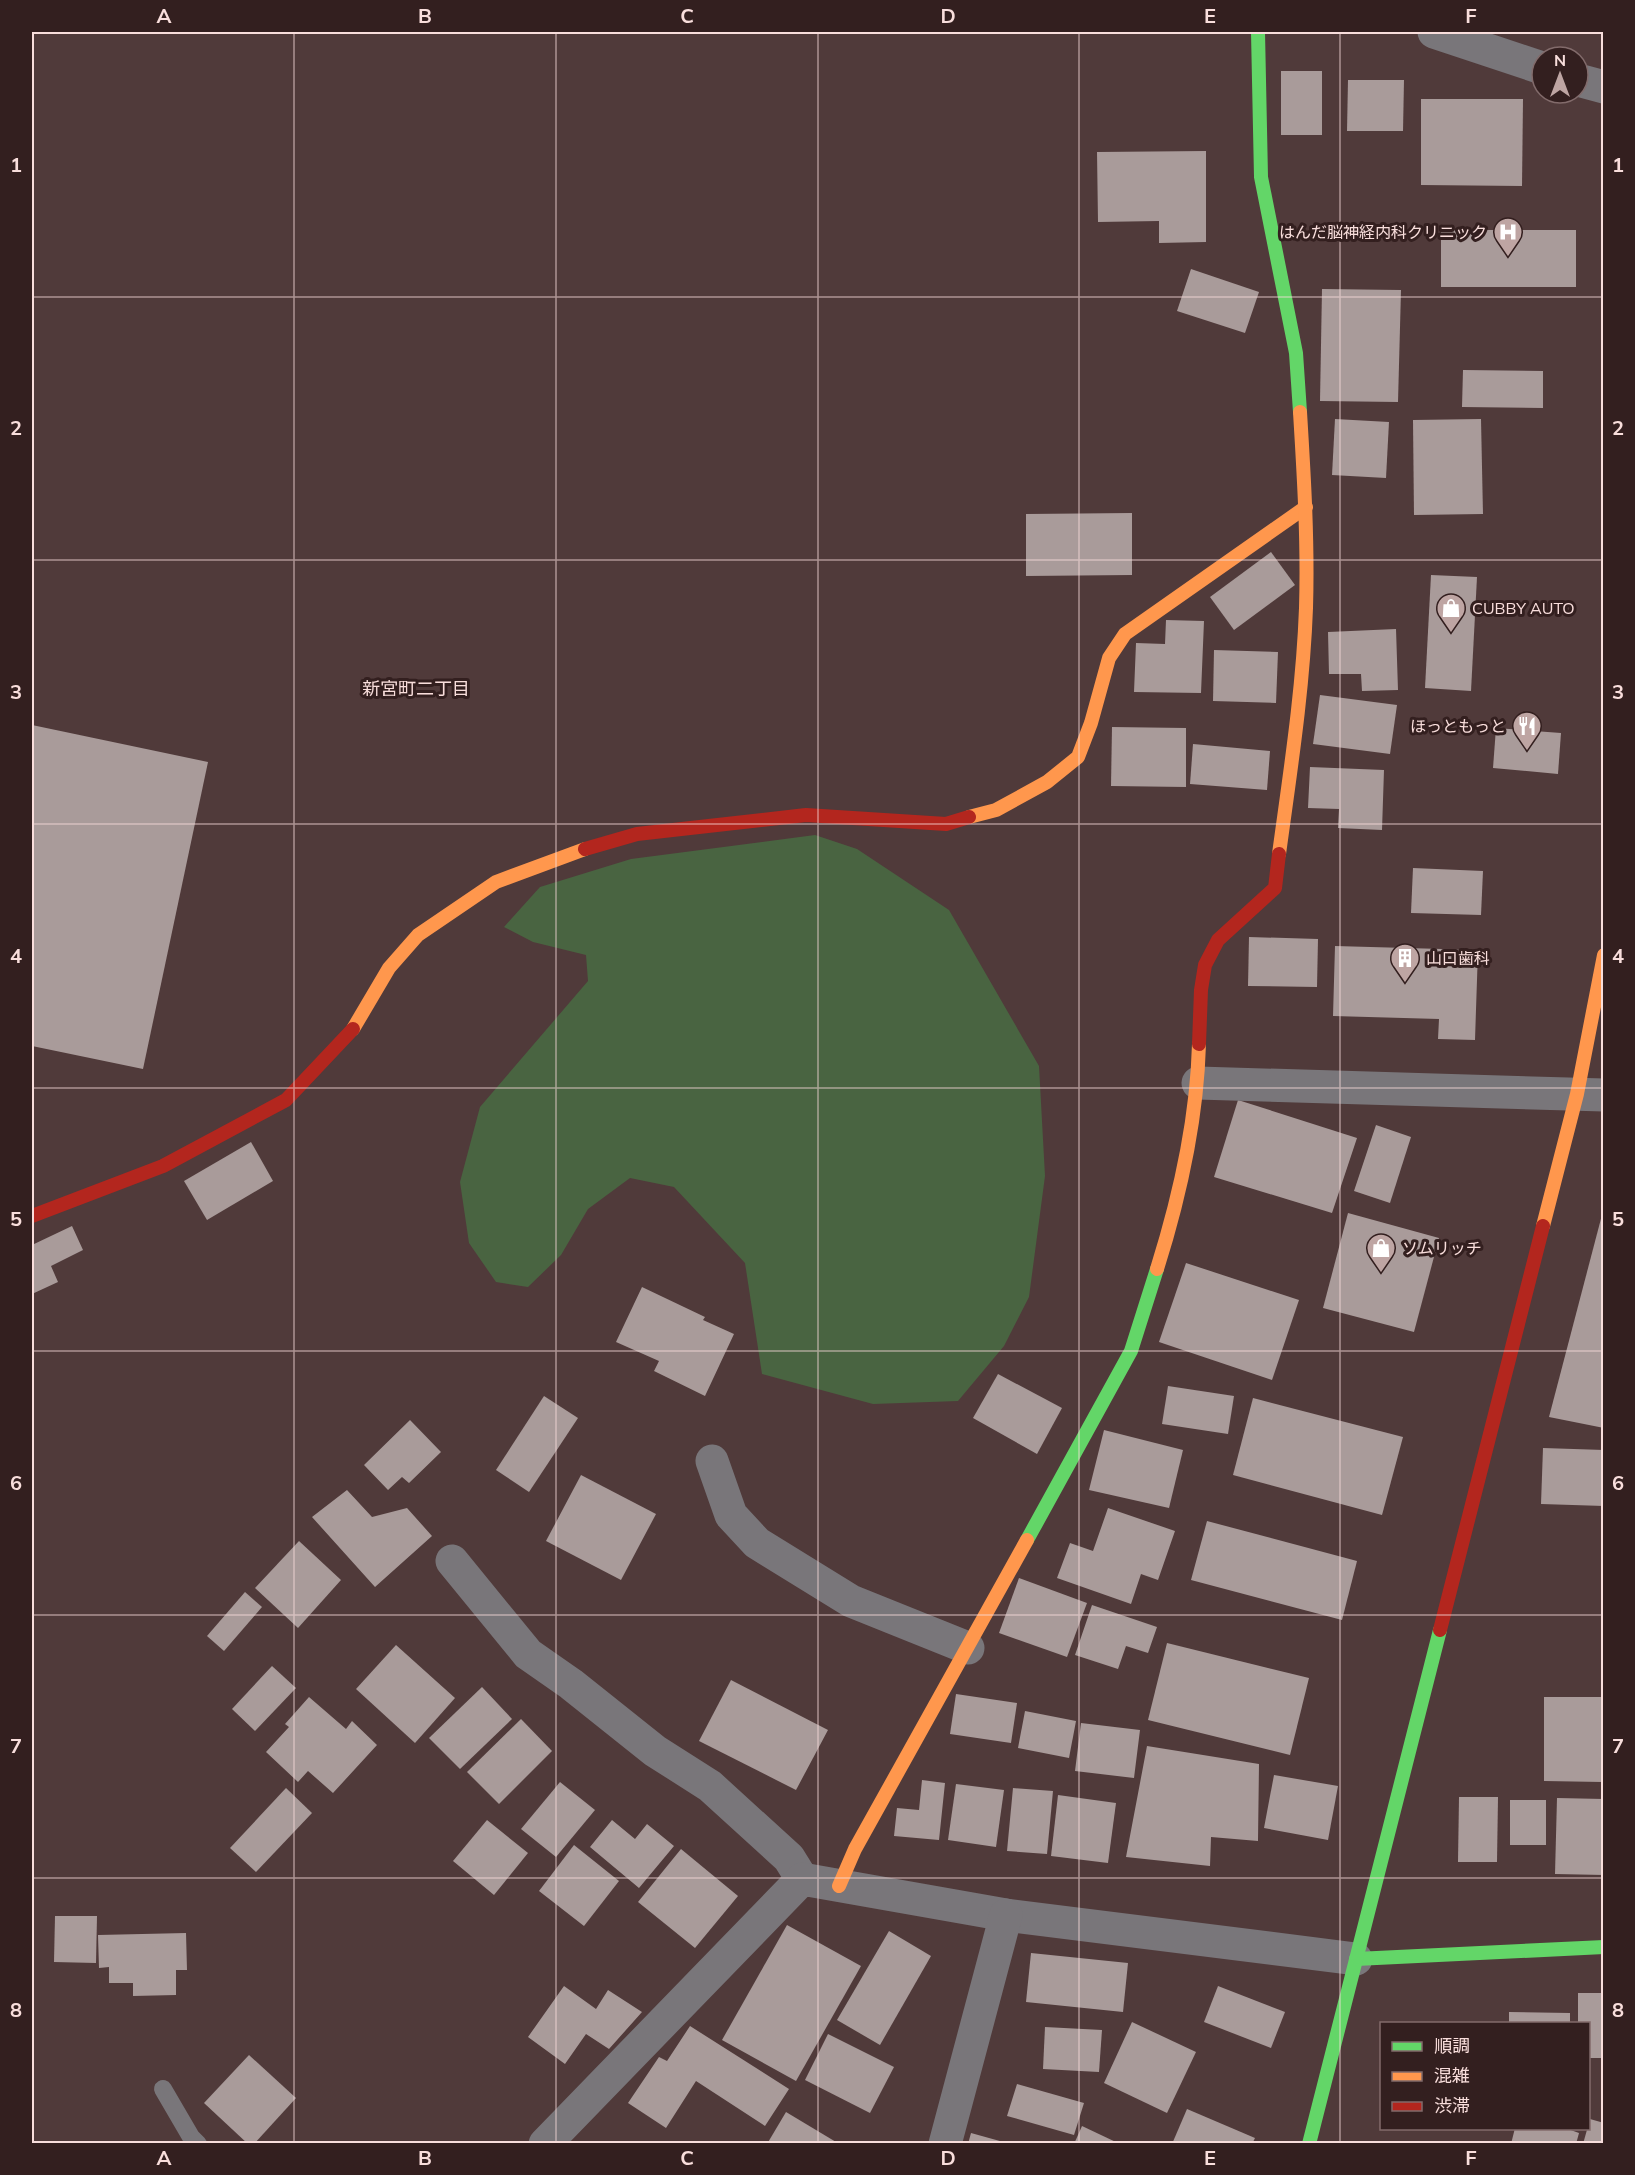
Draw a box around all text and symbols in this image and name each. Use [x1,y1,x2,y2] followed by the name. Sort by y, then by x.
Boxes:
[157,3,172,28] text: A
[418,3,432,28] text: B
[680,3,694,28] text: C
[940,3,956,28] text: D
[1204,3,1216,28] text: E
[1465,3,1477,28] text: F
[1530,45,1590,105] north arrow
[1554,50,1566,70] text: N
[10,152,22,177] text: 1
[1612,152,1624,177] text: 1
[1492,216,1524,258] hospital icon: はんだ脳神経内科クリニック
[1279,222,1487,242] place label: はんだ脳神経内科クリニック
[10,415,22,440] text: 2
[1612,415,1624,440] text: 2
[1435,592,1467,634] shop icon: CUBBY AUTO
[1472,598,1575,618] place label: CUBBY AUTO
[362,677,470,700] district label: 新宮町二丁目
[10,679,22,704] text: 3
[1612,679,1624,704] text: 3
[1511,710,1543,752] restaurant icon: ほっともっと
[1410,716,1506,736] place label: ほっともっと
[1389,942,1421,984] building icon: 山口歯科
[10,943,22,968] text: 4
[1612,943,1624,968] text: 4
[1426,948,1490,968] place label: 山口歯科
[10,1206,22,1231] text: 5
[1612,1206,1624,1231] text: 5
[1365,1232,1397,1274] shop icon: ソムリッチ
[1402,1238,1482,1258] place label: ソムリッチ
[10,1470,22,1495] text: 6
[1612,1470,1624,1495] text: 6
[10,1733,22,1758] text: 7
[1612,1733,1624,1758] text: 7
[10,1997,22,2022] text: 8
[1612,1997,1624,2022] text: 8
[1380,2022,1590,2130] legend
[1434,2034,1470,2057] text: 順調
[1434,2064,1470,2087] text: 混雑
[1434,2094,1470,2117] text: 渋滞
[157,2145,172,2170] text: A
[418,2145,432,2170] text: B
[680,2145,694,2170] text: C
[940,2145,956,2170] text: D
[1204,2145,1216,2170] text: E
[1465,2145,1477,2170] text: F

